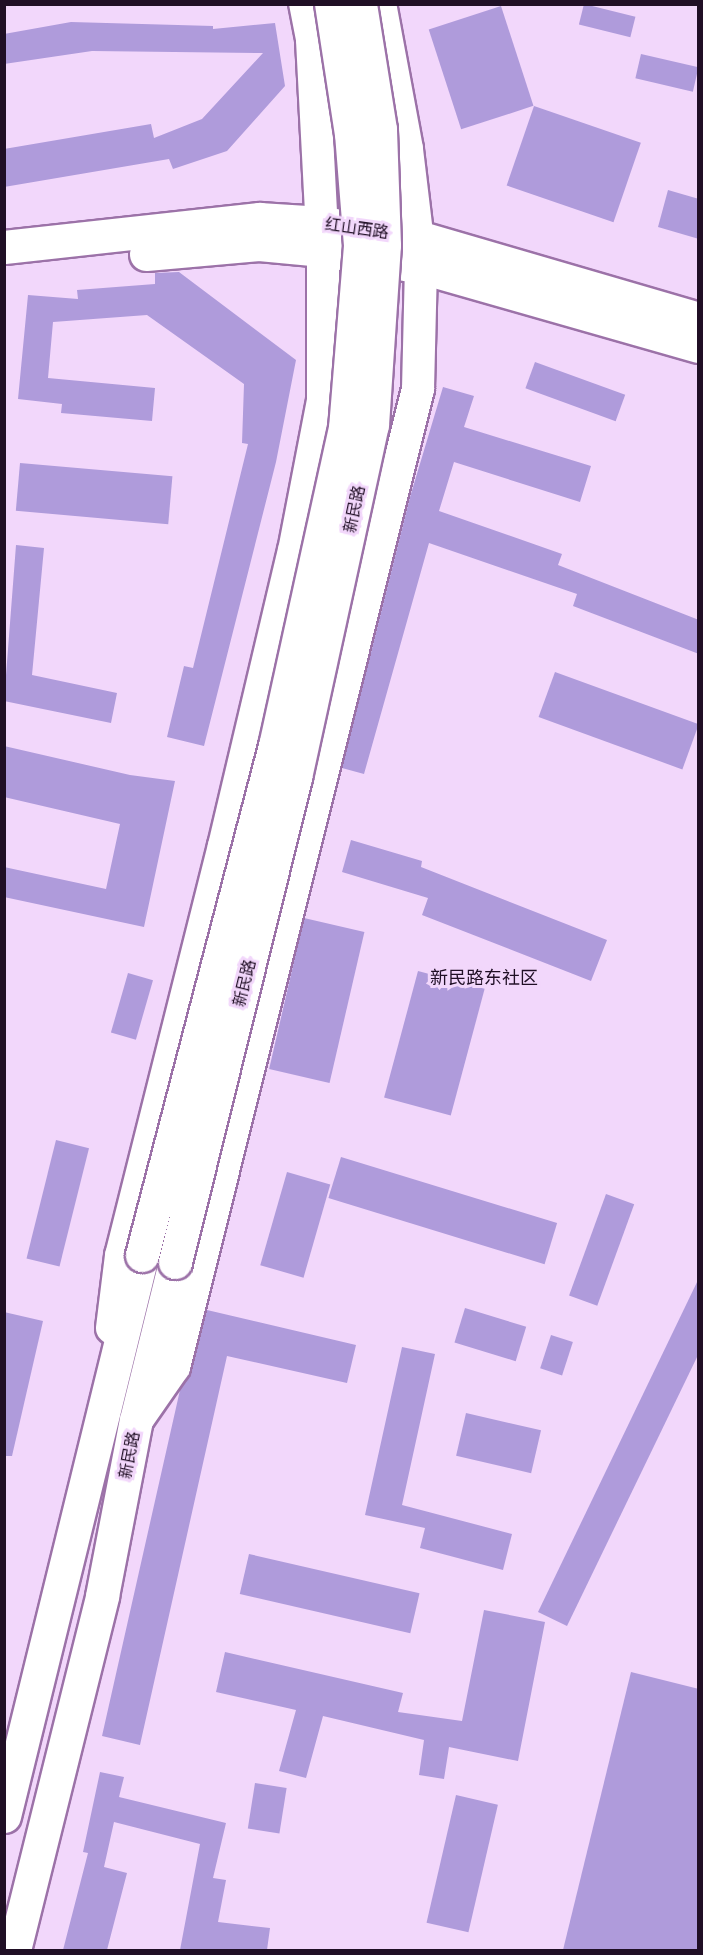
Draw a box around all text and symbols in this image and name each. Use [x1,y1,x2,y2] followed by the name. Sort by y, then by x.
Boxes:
[324,214,390,242] street label: 红山西路
[340,484,368,534] street label: 新民路
[229,957,259,1009] street label: 新民路
[430,967,538,989] district label: 新民路东社区
[115,1430,143,1480] street label: 新民路

